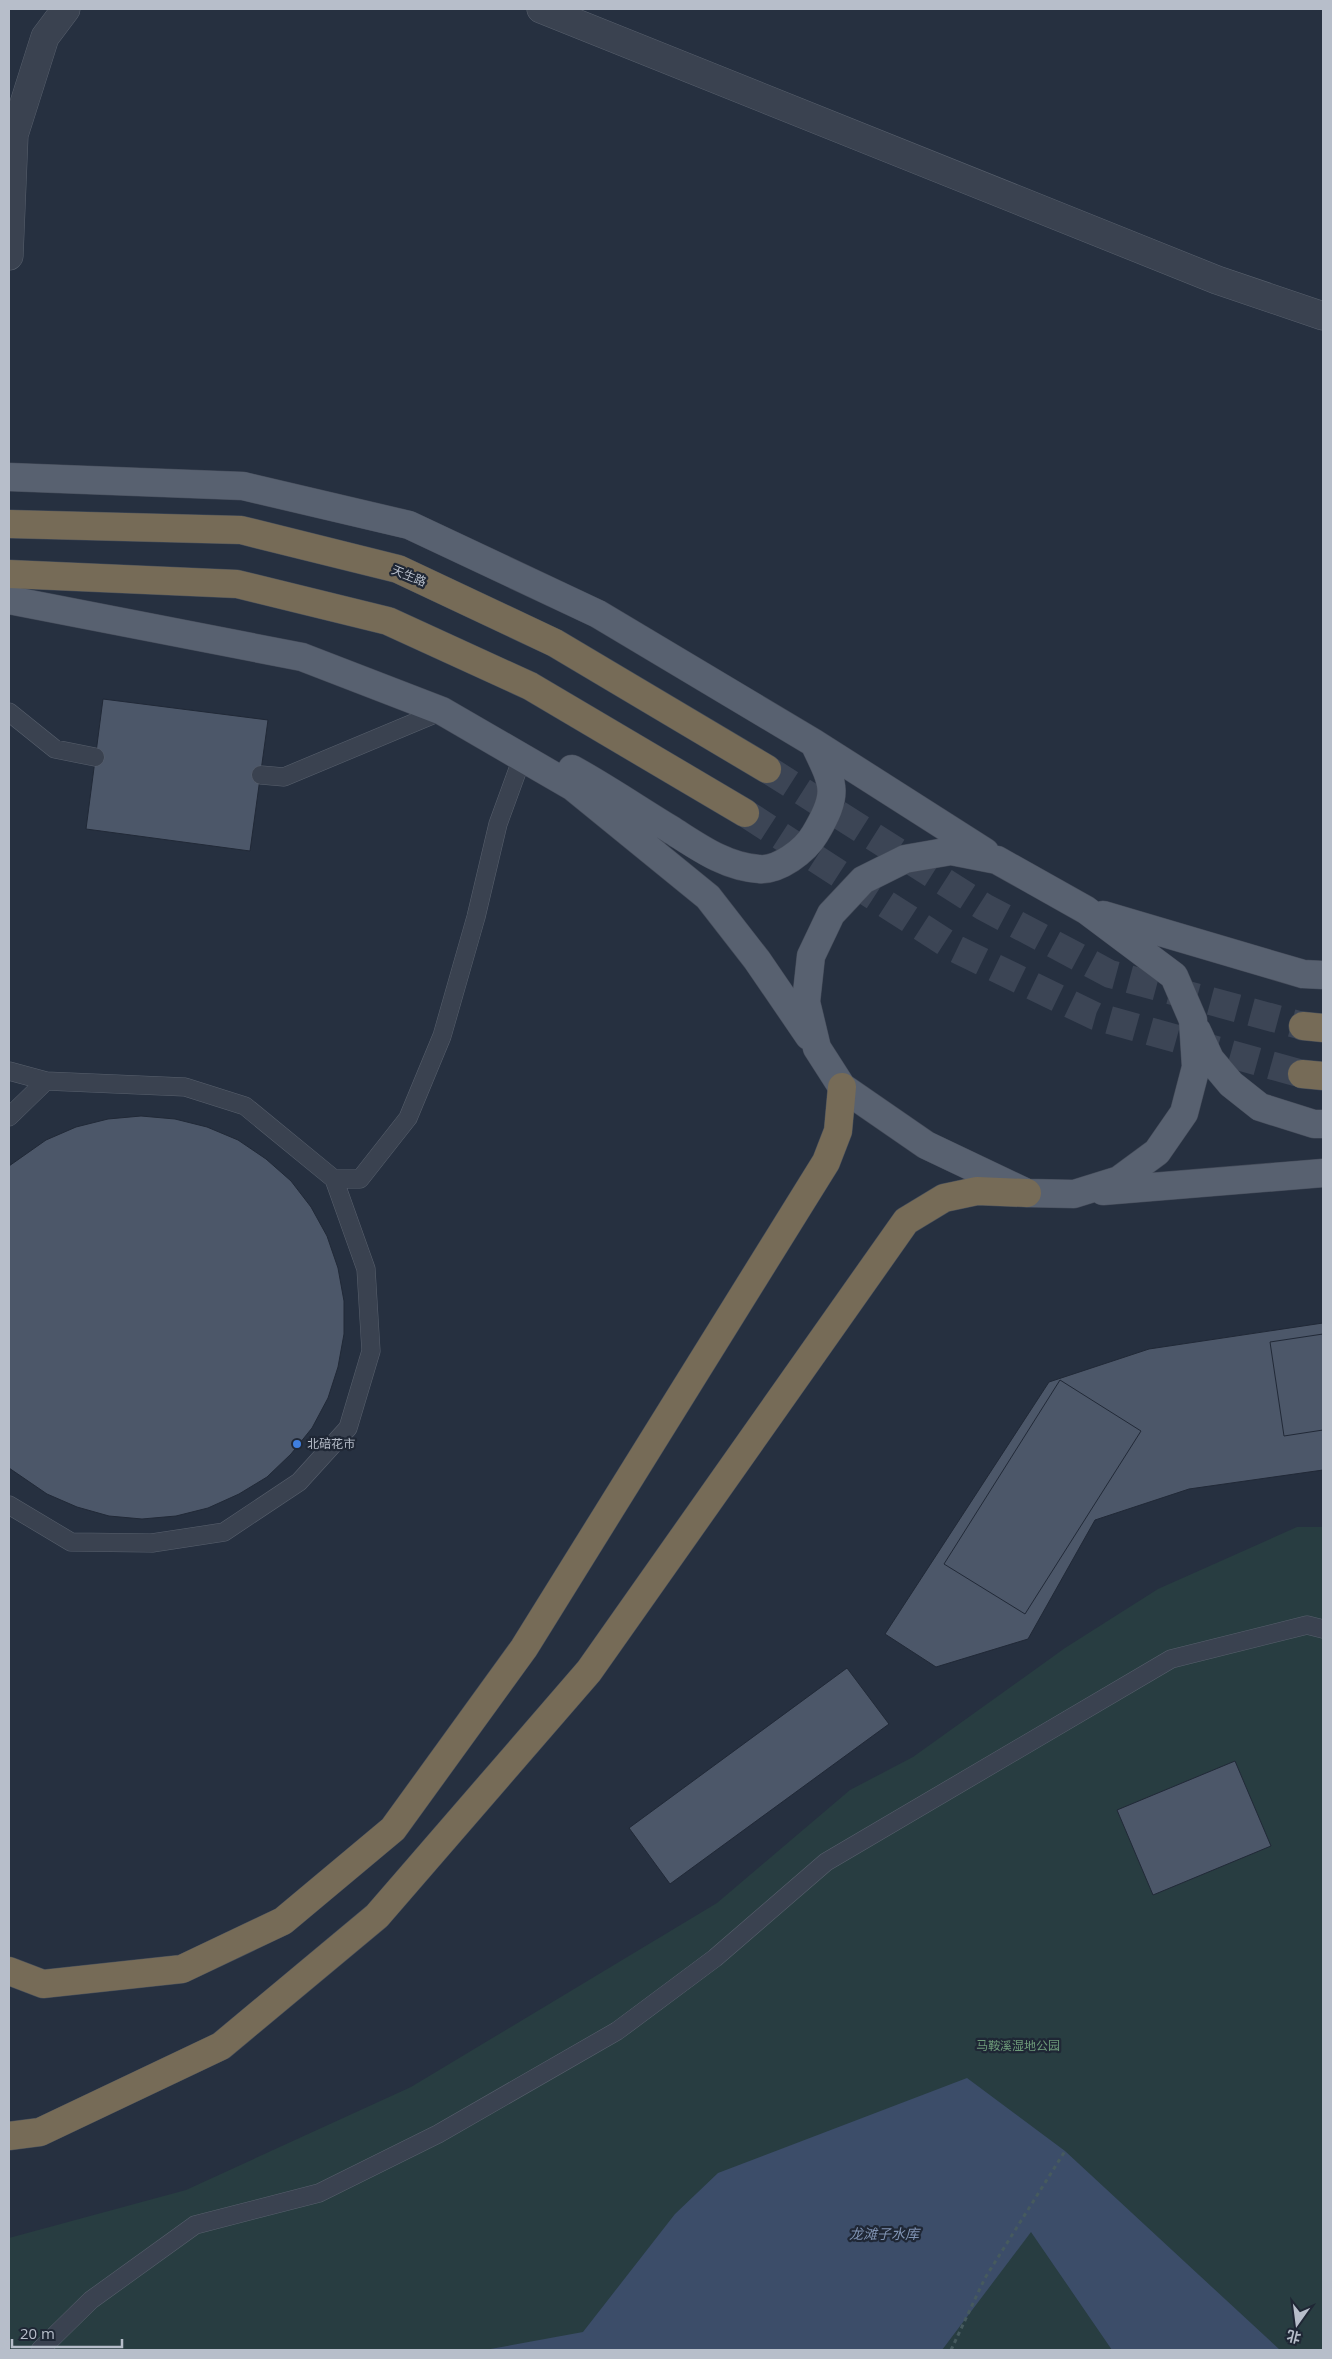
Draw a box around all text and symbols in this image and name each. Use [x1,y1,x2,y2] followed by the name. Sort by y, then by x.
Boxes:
[389,561,429,590] street label: 天生路
[307,1435,355,1452] place label: 北碚花市
[291,1438,303,1450] marker: 北碚花市
[976,2037,1060,2054] park label: 马鞍溪湿地公园
[849,2224,921,2243] water label: 龙滩子水库
[1272,2299,1322,2349] north arrow
[12,2316,122,2348] scale bar
[20,2323,55,2343] text: 20 m
[1285,2326,1303,2348] text: 北

